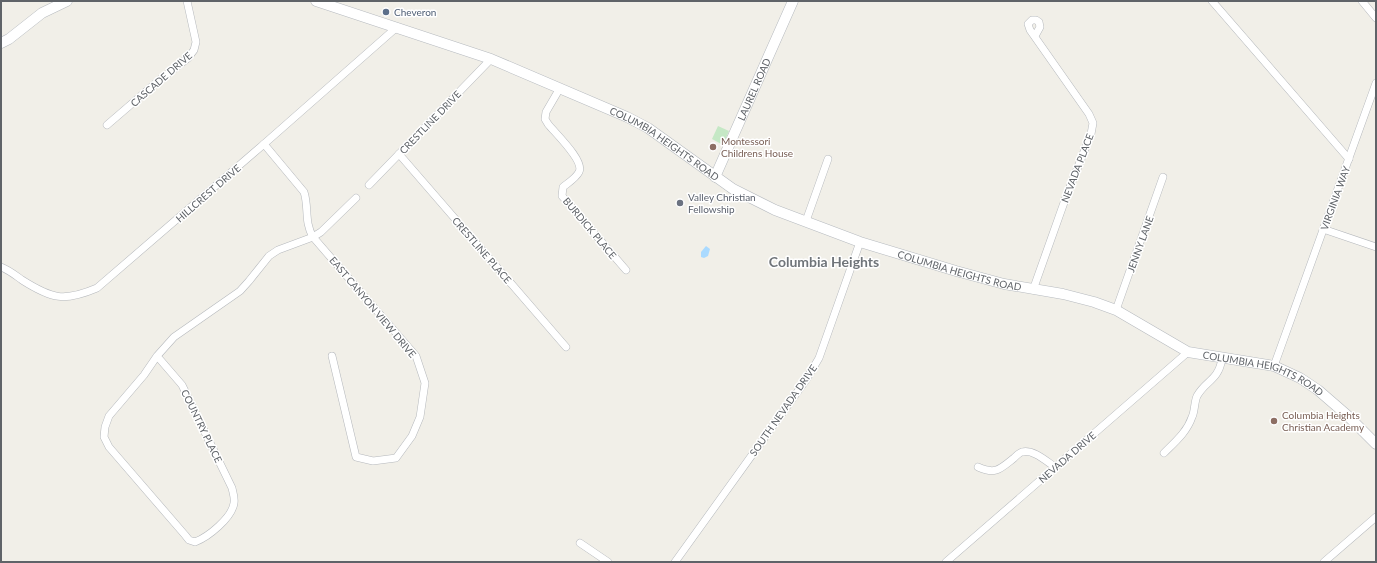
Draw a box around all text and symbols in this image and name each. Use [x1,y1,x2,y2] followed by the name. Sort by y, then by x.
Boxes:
[394,6,436,18] place label: Cheveron
[381,7,391,17] marker: Cheveron
[128,49,194,109] street label: CASCADE DRIVE
[735,56,773,122] street label: LAUREL ROAD
[397,88,463,156] street label: CRESTLINE DRIVE
[608,104,722,183] street label: COLUMBIA HEIGHTS ROAD
[1058,132,1096,204] street label: NEVADA PLACE
[721,135,793,159] place label: Montessori Childrens House
[708,142,718,152] marker: Montessori Childrens House
[173,161,243,224] street label: HILLCREST DRIVE
[1318,164,1352,232] street label: VIRGINIA WAY
[688,191,756,215] place label: Valley Christian Fellowship
[561,195,619,261] street label: BURDICK PLACE
[675,198,685,208] marker: Valley Christian Fellowship
[450,214,514,286] street label: CRESTLINE PLACE
[1124,214,1156,274] street label: JENNY LANE
[896,248,1023,293] street label: COLUMBIA HEIGHTS ROAD
[769,253,879,270] district label: Columbia Heights
[327,254,419,360] street label: EAST CANYON VIEW DRIVE
[1202,349,1326,398] street label: COLUMBIA HEIGHTS ROAD
[747,362,819,458] street label: SOUTH NEVADA DRIVE
[179,387,225,465] street label: COUNTRY PLACE
[1282,409,1365,433] place label: Columbia Heights Christian Academy
[1269,416,1279,426] marker: Columbia Heights Christian Academy
[1036,429,1098,485] street label: NEVADA DRIVE

